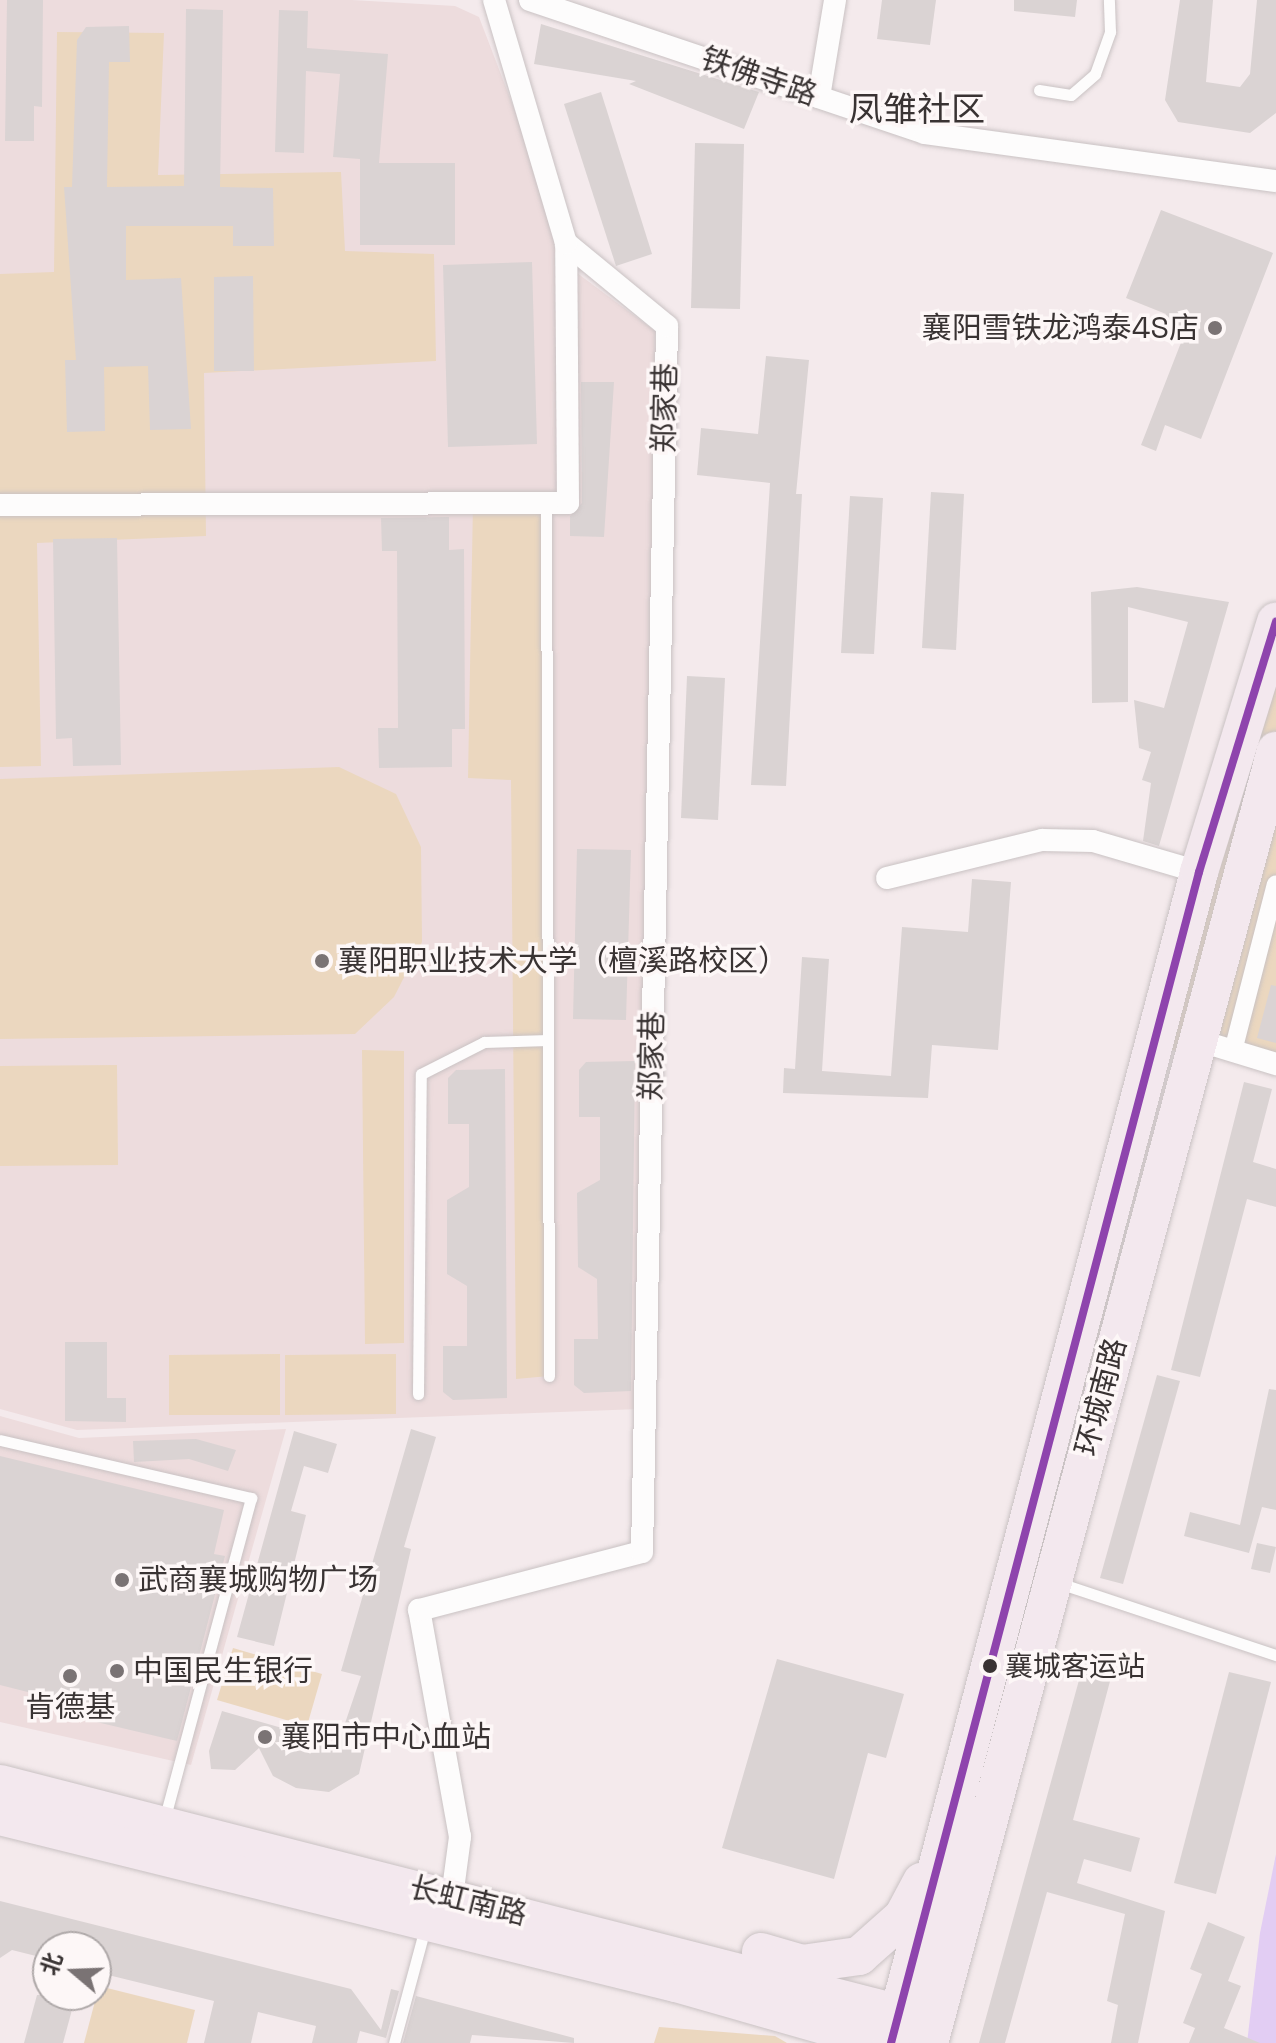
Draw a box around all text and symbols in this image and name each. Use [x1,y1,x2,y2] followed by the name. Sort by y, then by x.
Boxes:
[696,40,822,114] street label: 铁佛寺路
[849,90,985,130] district label: 凤雏社区
[922,310,1199,346] place label: 襄阳雪铁龙鸿泰4S店
[1206,319,1224,337] marker: 襄阳雪铁龙鸿泰4S店
[646,363,684,453] street label: 郑家巷
[338,943,788,979] place label: 襄阳职业技术大学（檀溪路校区）
[313,952,331,970] marker: 襄阳职业技术大学（檀溪路校区）
[633,1011,671,1101] street label: 郑家巷
[1068,1334,1134,1460] street label: 环城南路
[138,1562,378,1598] place label: 武商襄城购物广场
[113,1571,131,1589] marker: 武商襄城购物广场
[1005,1649,1145,1683] place label: 襄城客运站
[133,1653,313,1689] place label: 中国民生银行
[982,1658,998,1674] marker: 襄城客运站
[108,1662,126,1680] marker: 中国民生银行
[61,1667,79,1685] marker: 肯德基
[25,1689,115,1725] place label: 肯德基
[281,1719,491,1755] place label: 襄阳市中心血站
[256,1728,274,1746] marker: 襄阳市中心血站
[405,1869,531,1933] street label: 长虹南路
[32,1931,112,2011] north arrow
[34,1949,68,1979] text: 北

